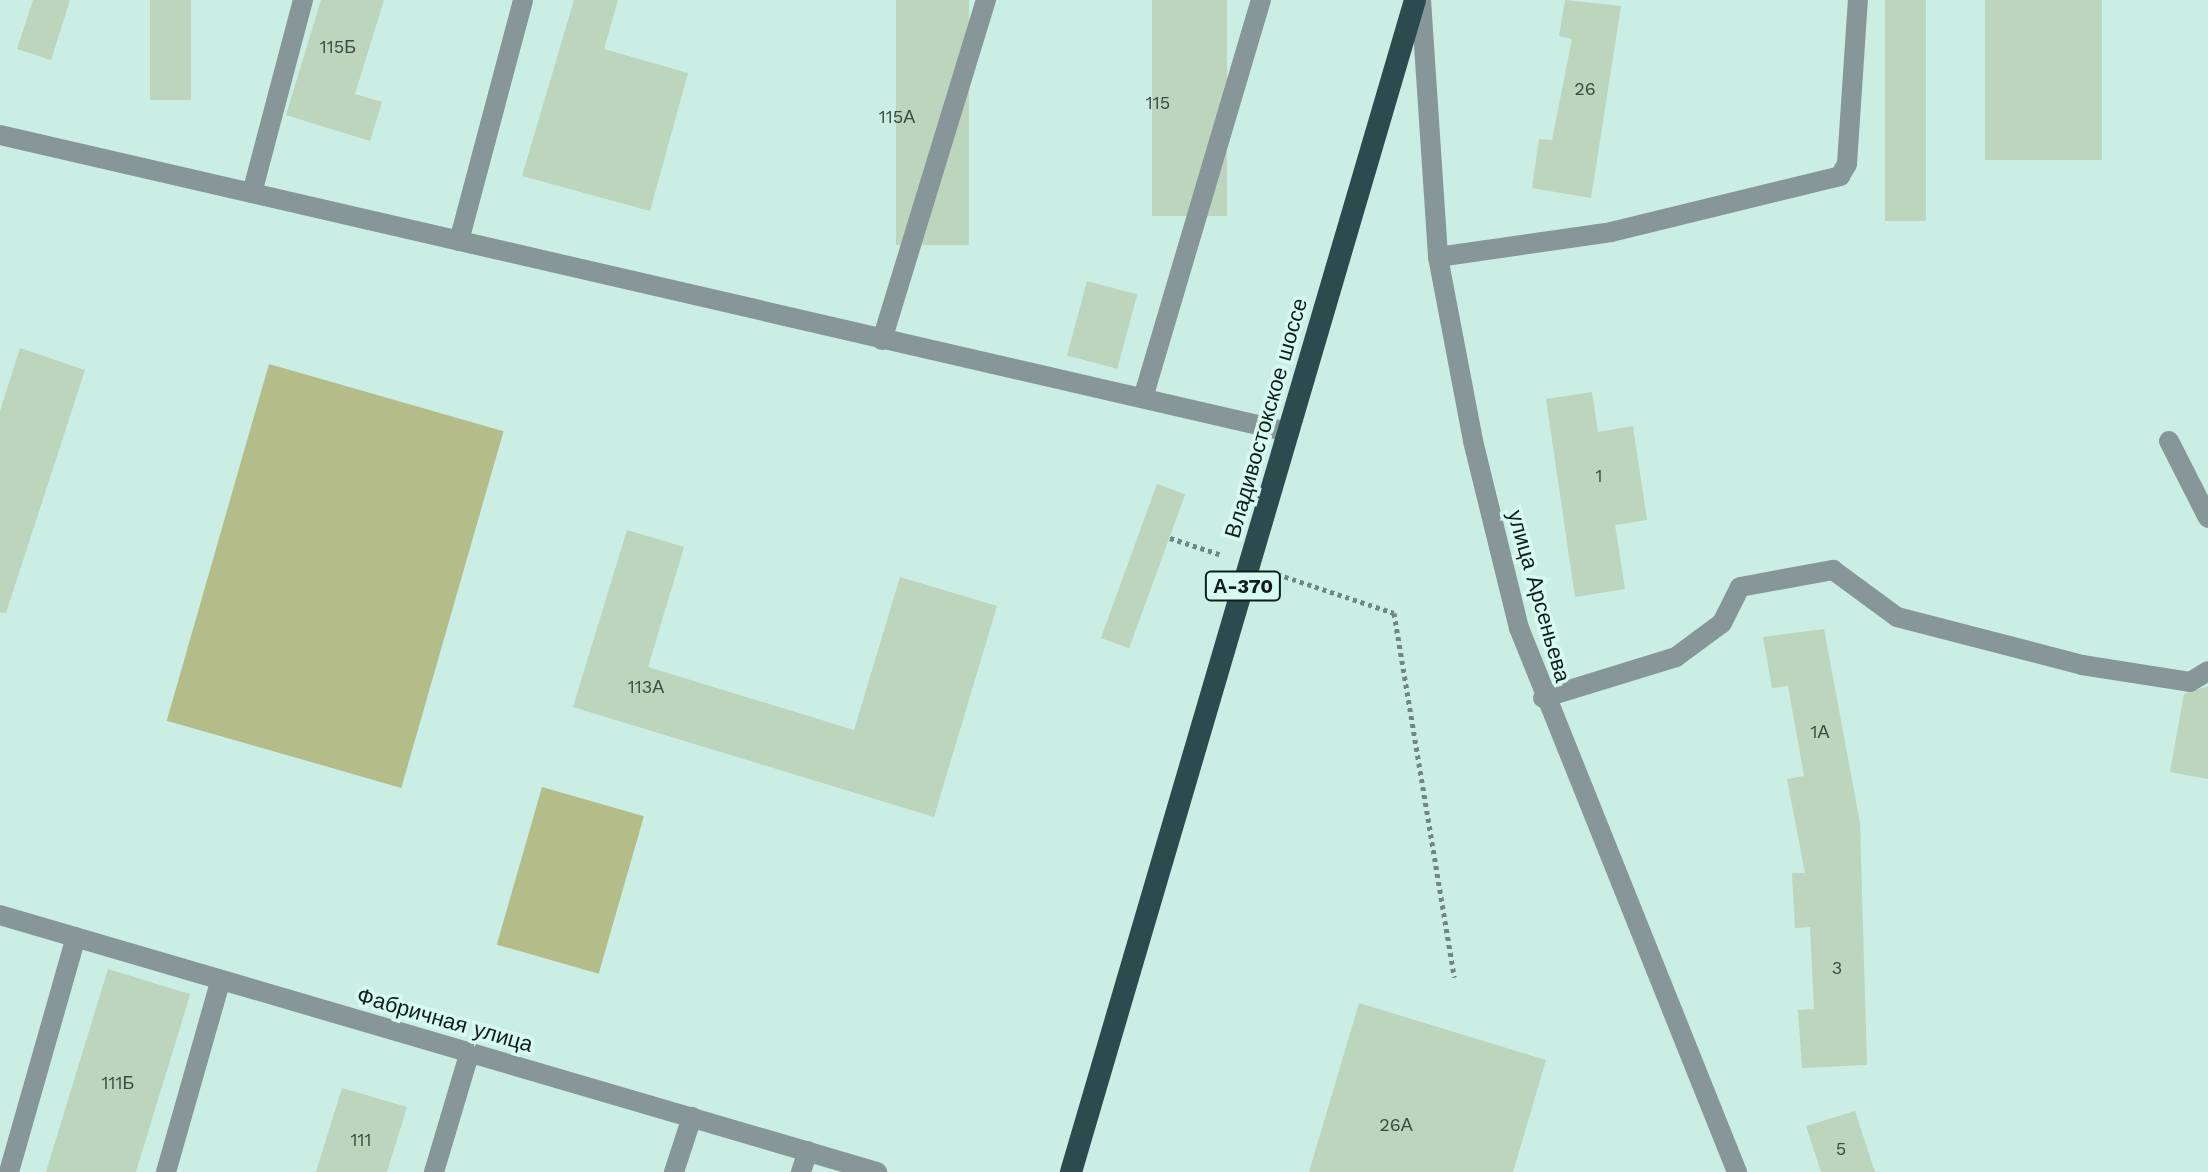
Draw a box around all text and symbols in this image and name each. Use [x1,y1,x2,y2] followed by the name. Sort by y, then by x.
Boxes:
[320,36,356,58] house number: 115Б
[1574,78,1596,100] house number: 26
[1146,92,1170,114] house number: 115
[879,106,915,128] house number: 115А
[1219,295,1313,541] street label: Владивостокское шоссе
[1595,465,1603,487] house number: 1
[1502,507,1576,685] street label: улица Арсеньева
[1203,570,1283,602] road number: А-370
[628,676,664,698] house number: 113А
[1810,721,1830,743] house number: 1А
[1832,957,1842,979] house number: 3
[354,982,536,1058] street label: Фабричная улица
[102,1072,134,1094] house number: 111Б
[1379,1114,1413,1136] house number: 26А
[350,1129,372,1151] house number: 111
[1836,1138,1846,1160] house number: 5

